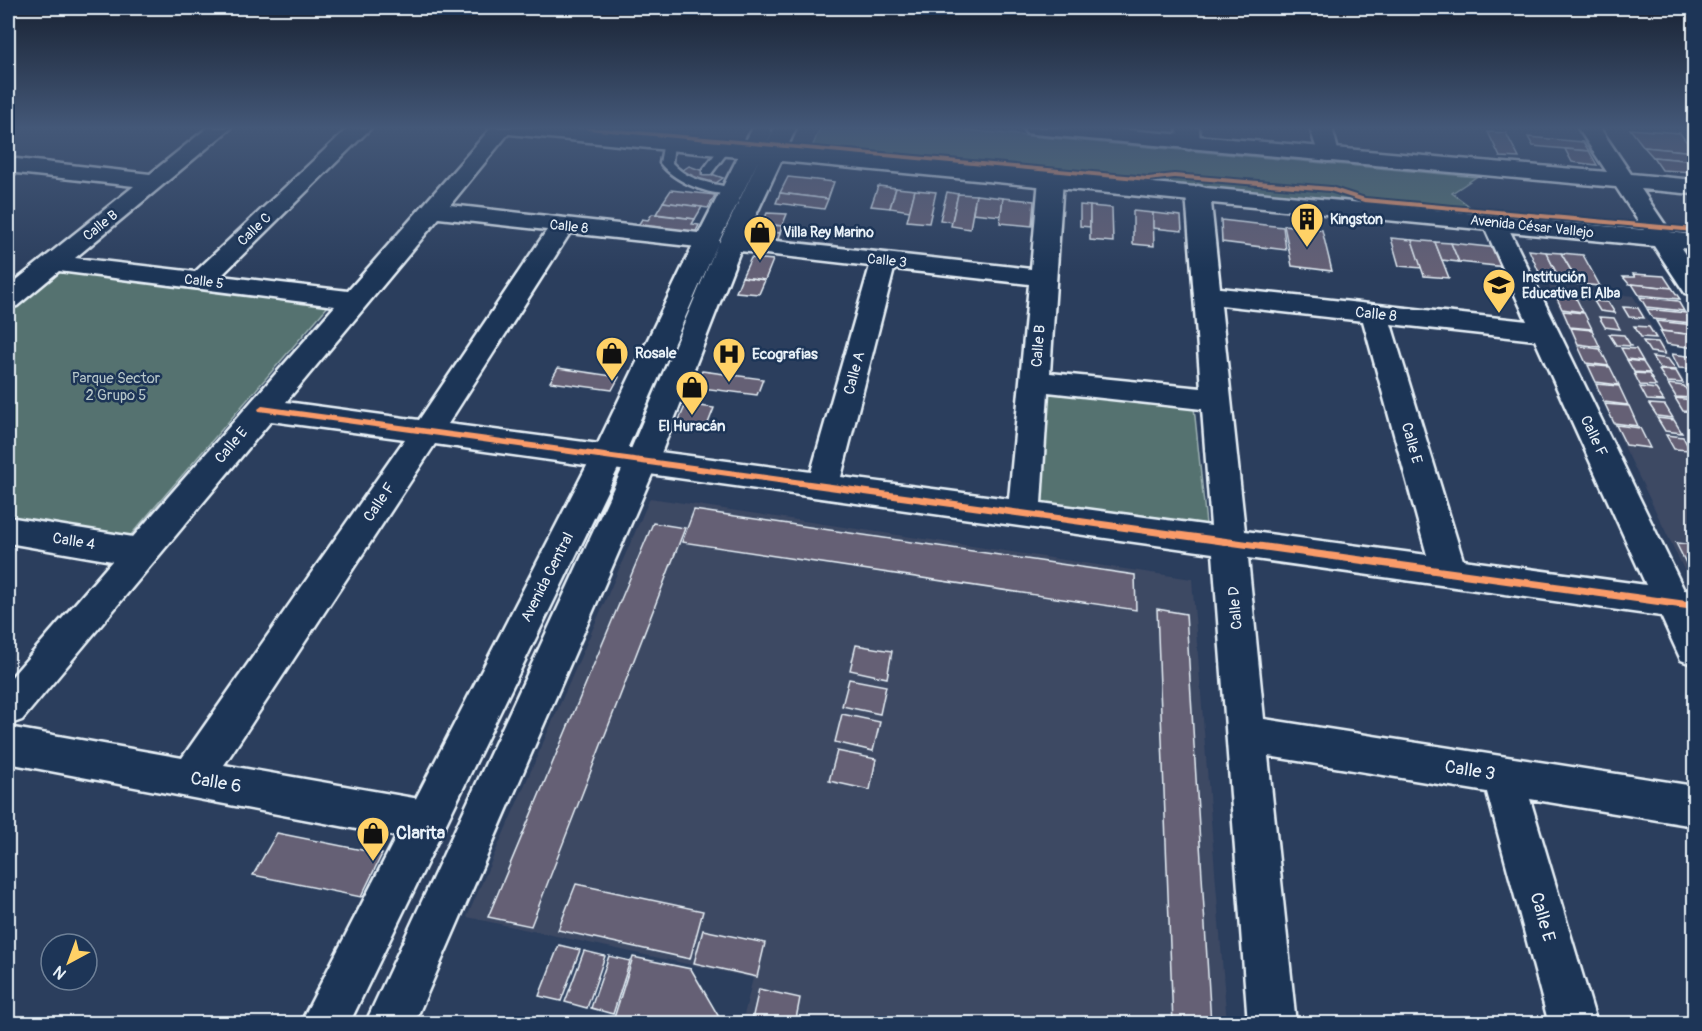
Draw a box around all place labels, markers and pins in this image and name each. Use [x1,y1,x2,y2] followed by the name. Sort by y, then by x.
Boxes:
[1289,201,1325,248] building icon: Kingston
[1330,211,1383,228] place label: Kingston
[742,214,778,261] shop icon: Villa Rey Marino
[783,224,874,241] place label: Villa Rey Marino
[1481,267,1517,314] school or university icon: Institución Educativa El Alba
[1522,269,1621,302] place label: Institución Educativa El Alba
[594,335,630,382] shop icon: Rosale
[711,336,747,383] hospital icon: Ecografias
[635,344,677,363] place label: Rosale
[752,345,818,364] place label: Ecografias
[674,369,710,416] shop icon: El Huracán
[658,417,726,436] place label: El Huracán
[355,815,391,862] shop icon: Clarita
[396,822,446,845] place label: Clarita

